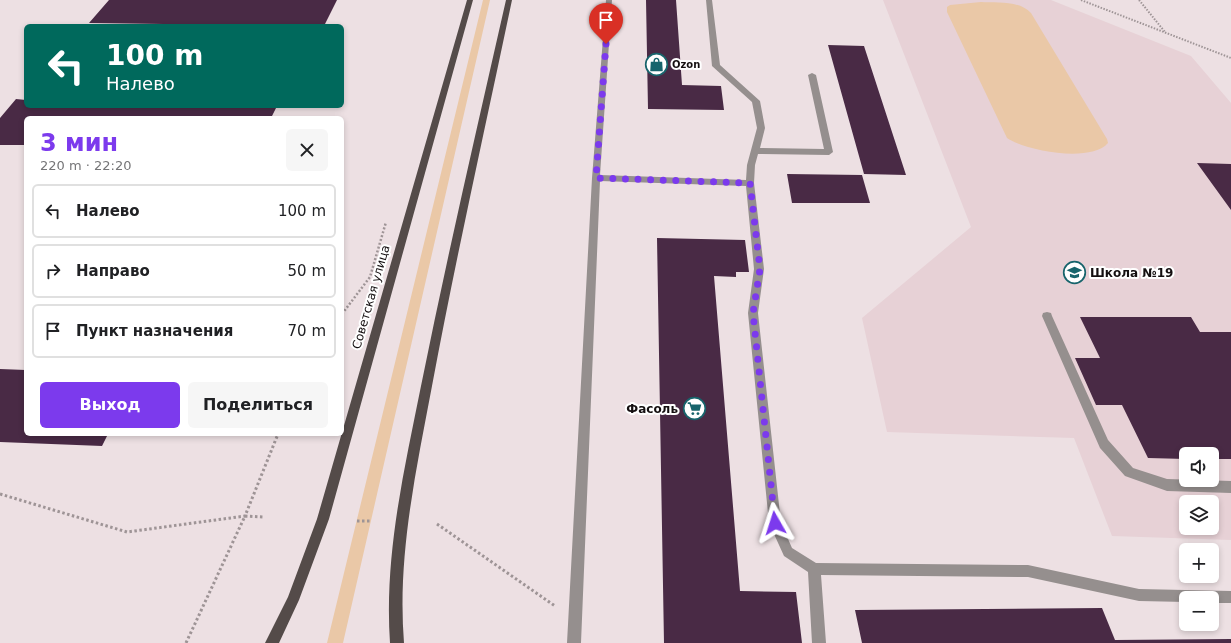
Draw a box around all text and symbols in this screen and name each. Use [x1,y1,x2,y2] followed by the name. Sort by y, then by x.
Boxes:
[589,3,623,44] pin
[595,9,617,31] icon: arrive
[106,39,203,72] text: 100 m
[40,40,92,92] icon: left
[643,51,669,77] shop icon: Ozon
[672,59,700,70] place label: Ozon
[106,73,175,94] text: Налево
[40,129,118,157] text: 3 мин
[286,129,328,171] button: close
[40,158,131,173] text: 220 m · 22:20
[42,200,64,222] icon: left
[76,202,140,220] text: Налево
[278,202,326,220] text: 100 m
[349,243,393,351] street label: Советская улица
[42,260,64,282] icon: right
[1061,260,1087,286] school or university icon: Школа №19
[76,262,150,280] text: Направо
[288,262,326,280] text: 50 m
[1090,266,1173,280] place label: Школа №19
[42,320,64,342] icon: arrive
[76,322,233,340] text: Пункт назначения
[288,322,326,340] text: 70 m
[40,382,180,428] button: Выход
[188,382,328,428] button: Поделиться
[681,396,707,422] supermarket icon: Фасоль
[626,402,678,416] place label: Фасоль
[1179,447,1219,631] map controls
[1179,447,1219,487] button: sound
[1179,495,1219,535] button: layers
[754,502,796,544] position arrow
[1179,543,1219,583] button: +
[1179,591,1219,631] button: −

